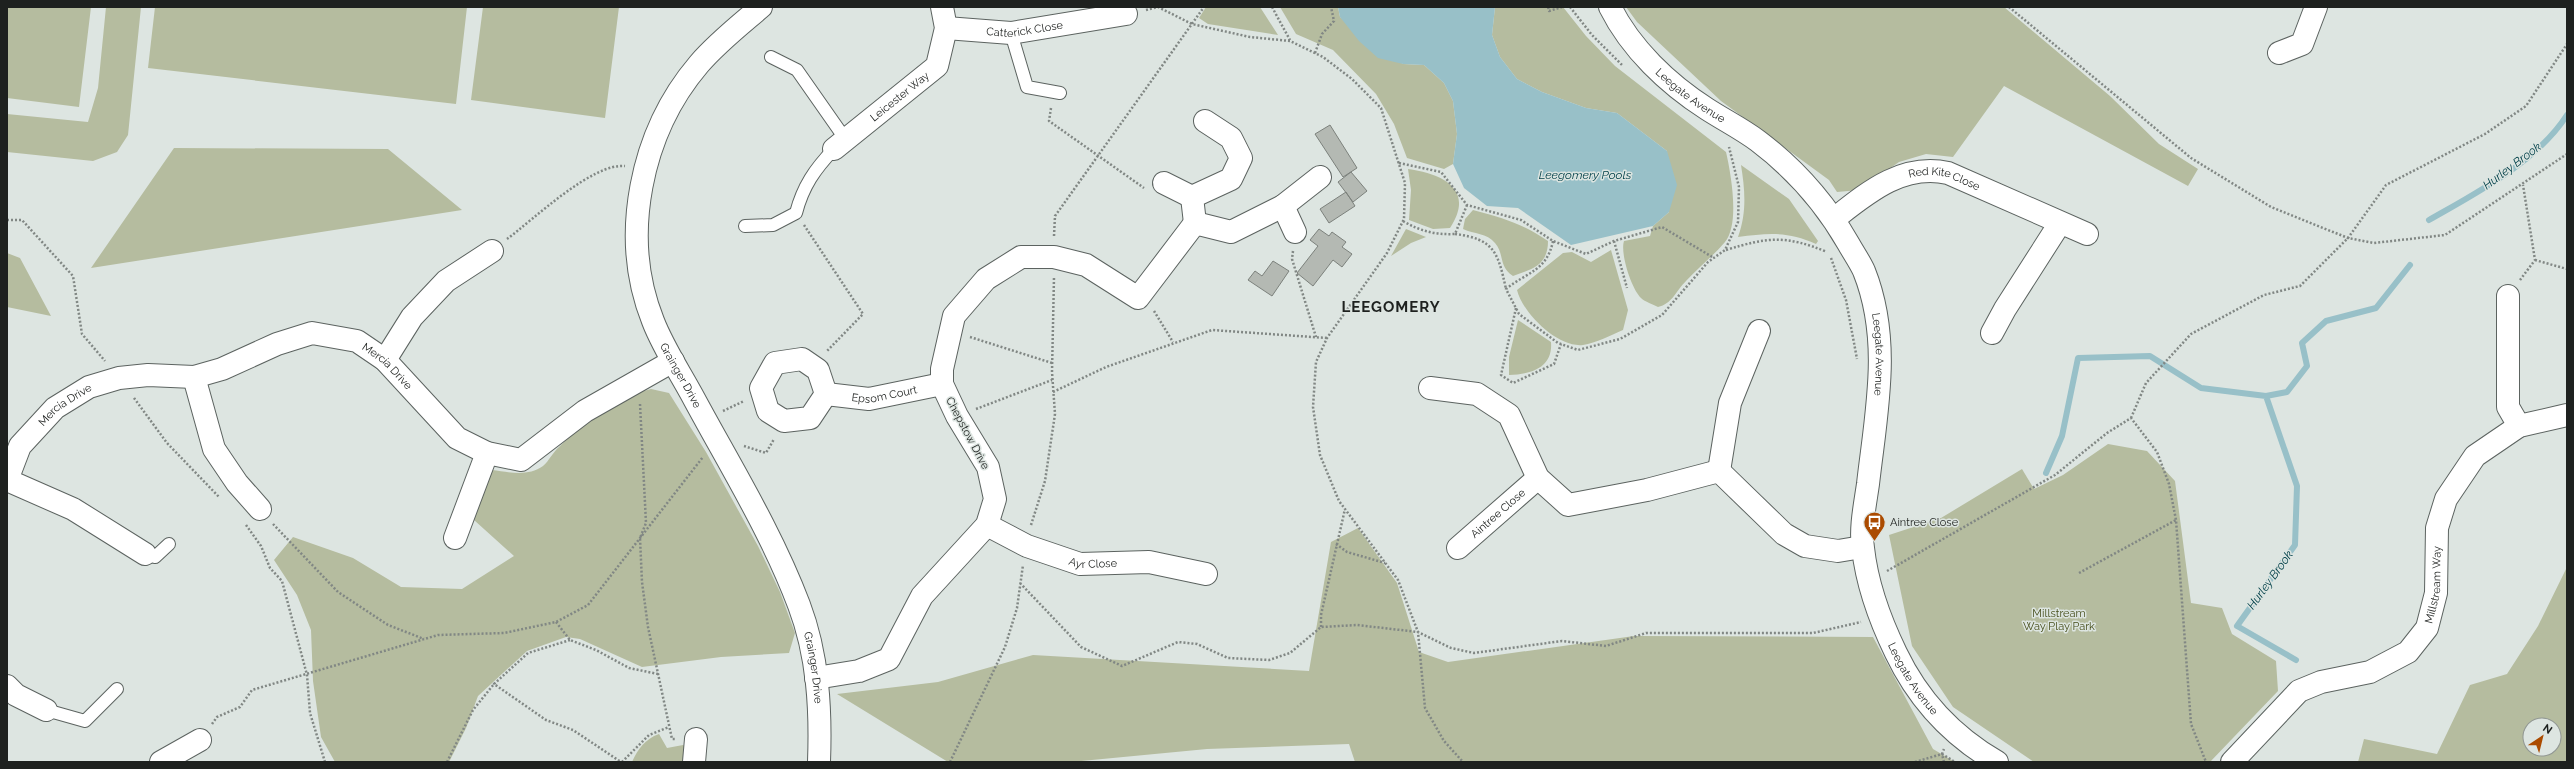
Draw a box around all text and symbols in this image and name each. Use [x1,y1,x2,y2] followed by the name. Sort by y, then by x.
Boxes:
[986,18,1064,40] street label: Catterick Close
[1653,66,1728,126] street label: Leegate Avenue
[868,69,932,124] street label: Leicester Way
[2480,139,2544,192] water label: Hurley Brook
[1907,165,1983,194] street label: Red Kite Close
[1539,168,1632,182] water label: Leegomery Pools
[1341,298,1441,316] district label: LEEGOMERY
[1869,312,1886,397] street label: Leegate Avenue
[360,340,415,393] street label: Mercia Drive
[657,341,704,411] street label: Grainger Drive
[36,381,95,429] street label: Mercia Drive
[851,383,919,406] street label: Epsom Court
[943,395,992,472] street label: Chepstow Drive
[1468,486,1529,541] street label: Aintree Close
[1862,509,1888,542] bus stop icon: Aintree Close
[1890,516,1959,529] place label: Aintree Close
[2422,546,2444,625] street label: Millstream Way
[2244,547,2296,612] water label: Hurley Brook
[1067,555,1118,571] street label: Ayr Close
[2023,607,2095,633] park label: Millstream Way Play Park
[801,630,825,704] street label: Grainger Drive
[1885,641,1941,718] street label: Leegate Avenue
[2522,717,2562,757] north arrow
[2540,721,2555,737] text: N

